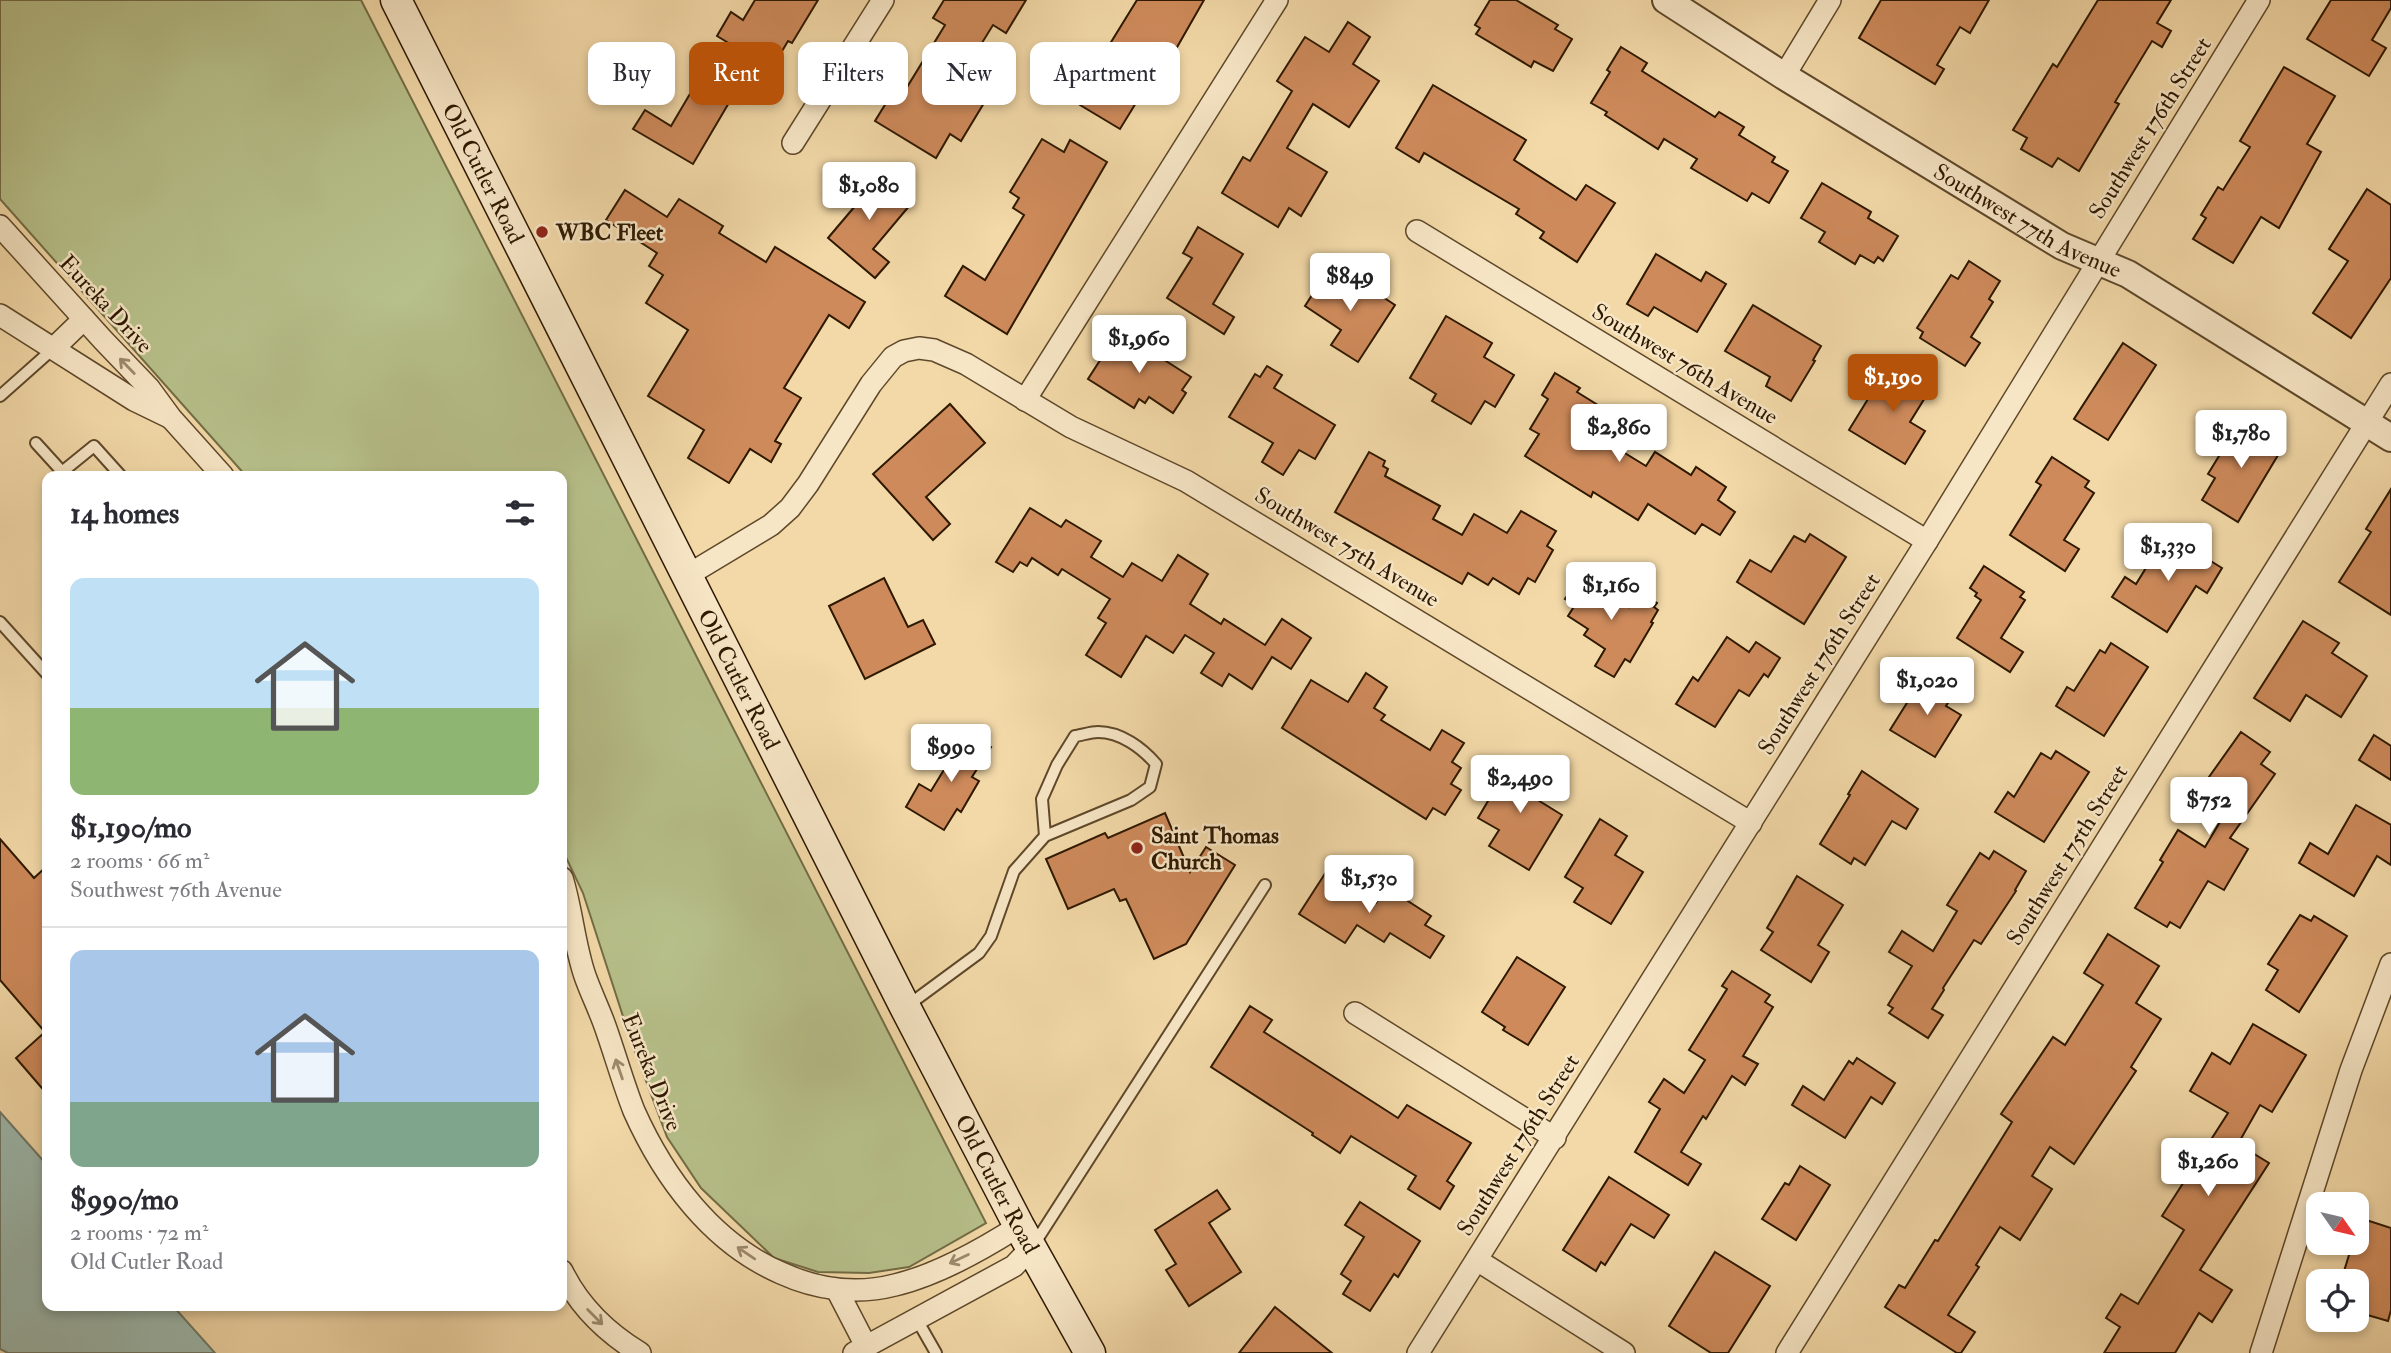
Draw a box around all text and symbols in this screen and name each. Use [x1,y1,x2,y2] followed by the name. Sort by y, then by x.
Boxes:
[2082,32,2218,224] street label: Southwest 176th Street
[588,42,675,105] chip: Buy
[689,42,784,105] chip: Rent
[798,42,908,105] chip: Filters
[922,42,1016,105] chip: New
[1030,42,1180,105] chip: Apartment
[436,98,531,248] street label: Old Cutler Road
[1928,157,2126,284] street label: Southwest 77th Avenue
[812,162,926,222] pin: $1,080
[838,170,900,199] text: $1,080
[555,218,664,247] place label: WBC Fleet
[534,224,550,240] marker: WBC Fleet
[53,249,159,360] street label: Eureka Drive
[1309,254,1391,313] pin: $849
[1326,261,1374,290] text: $849
[1587,297,1784,431] street label: Southwest 76th Avenue
[1082,316,1196,375] pin: $1,960
[1108,323,1170,352] text: $1,960
[1836,354,1950,414] pin: $1,190
[119,358,136,375] one-way arrow
[1864,362,1922,391] text: $1,190
[1562,405,1676,464] pin: $2,860
[2184,410,2298,470] pin: $1,780
[1587,412,1651,441] text: $2,860
[2212,418,2270,447] text: $1,780
[1249,480,1445,614] street label: Southwest 75th Avenue
[501,494,539,532] icon: filters
[70,495,179,532] text: 14 homes
[2111,524,2225,583] pin: $1,330
[2140,531,2196,560] text: $1,330
[1554,562,1668,622] pin: $1,160
[1751,568,1887,760] street label: Southwest 176th Street
[1582,570,1640,599] text: $1,160
[692,604,787,754] street label: Old Cutler Road
[242,623,368,749] icon: home
[1870,658,1984,717] pin: $1,020
[1896,665,1958,694] text: $1,020
[910,724,992,784] pin: $990
[927,732,975,761] text: $990
[1463,756,1577,815] pin: $2,490
[2000,759,2134,951] street label: Southwest 175th Street
[1487,763,1553,792] text: $2,490
[2168,778,2250,837] pin: $752
[2186,785,2232,814] text: $752
[70,809,192,846] text: $1,190/mo
[1151,821,1279,876] place label: Saint Thomas Church
[1129,840,1145,856] marker: Saint Thomas Church
[70,846,209,875] text: 2 rooms · 66 m²
[1312,856,1426,915] pin: $1,530
[1340,863,1398,892] text: $1,530
[70,875,282,904] text: Southwest 76th Avenue
[242,995,368,1121] icon: home
[615,1009,689,1135] street label: Eureka Drive
[1450,1049,1586,1241] street label: Southwest 176th Street
[612,1058,625,1080] one-way arrow
[949,1109,1046,1259] street label: Old Cutler Road
[2151,1138,2265,1198] pin: $1,260
[2177,1146,2239,1175] text: $1,260
[70,1181,179,1218] text: $990/mo
[2306,1192,2370,1255] north arrow
[2306,1192,2369,1332] map controls
[70,1218,208,1247] text: 2 rooms · 72 m²
[737,1246,756,1260] one-way arrow
[70,1247,223,1276] text: Old Cutler Road
[949,1253,970,1266] one-way arrow
[2306,1269,2369,1332] button: locate
[586,1309,603,1326] one-way arrow

